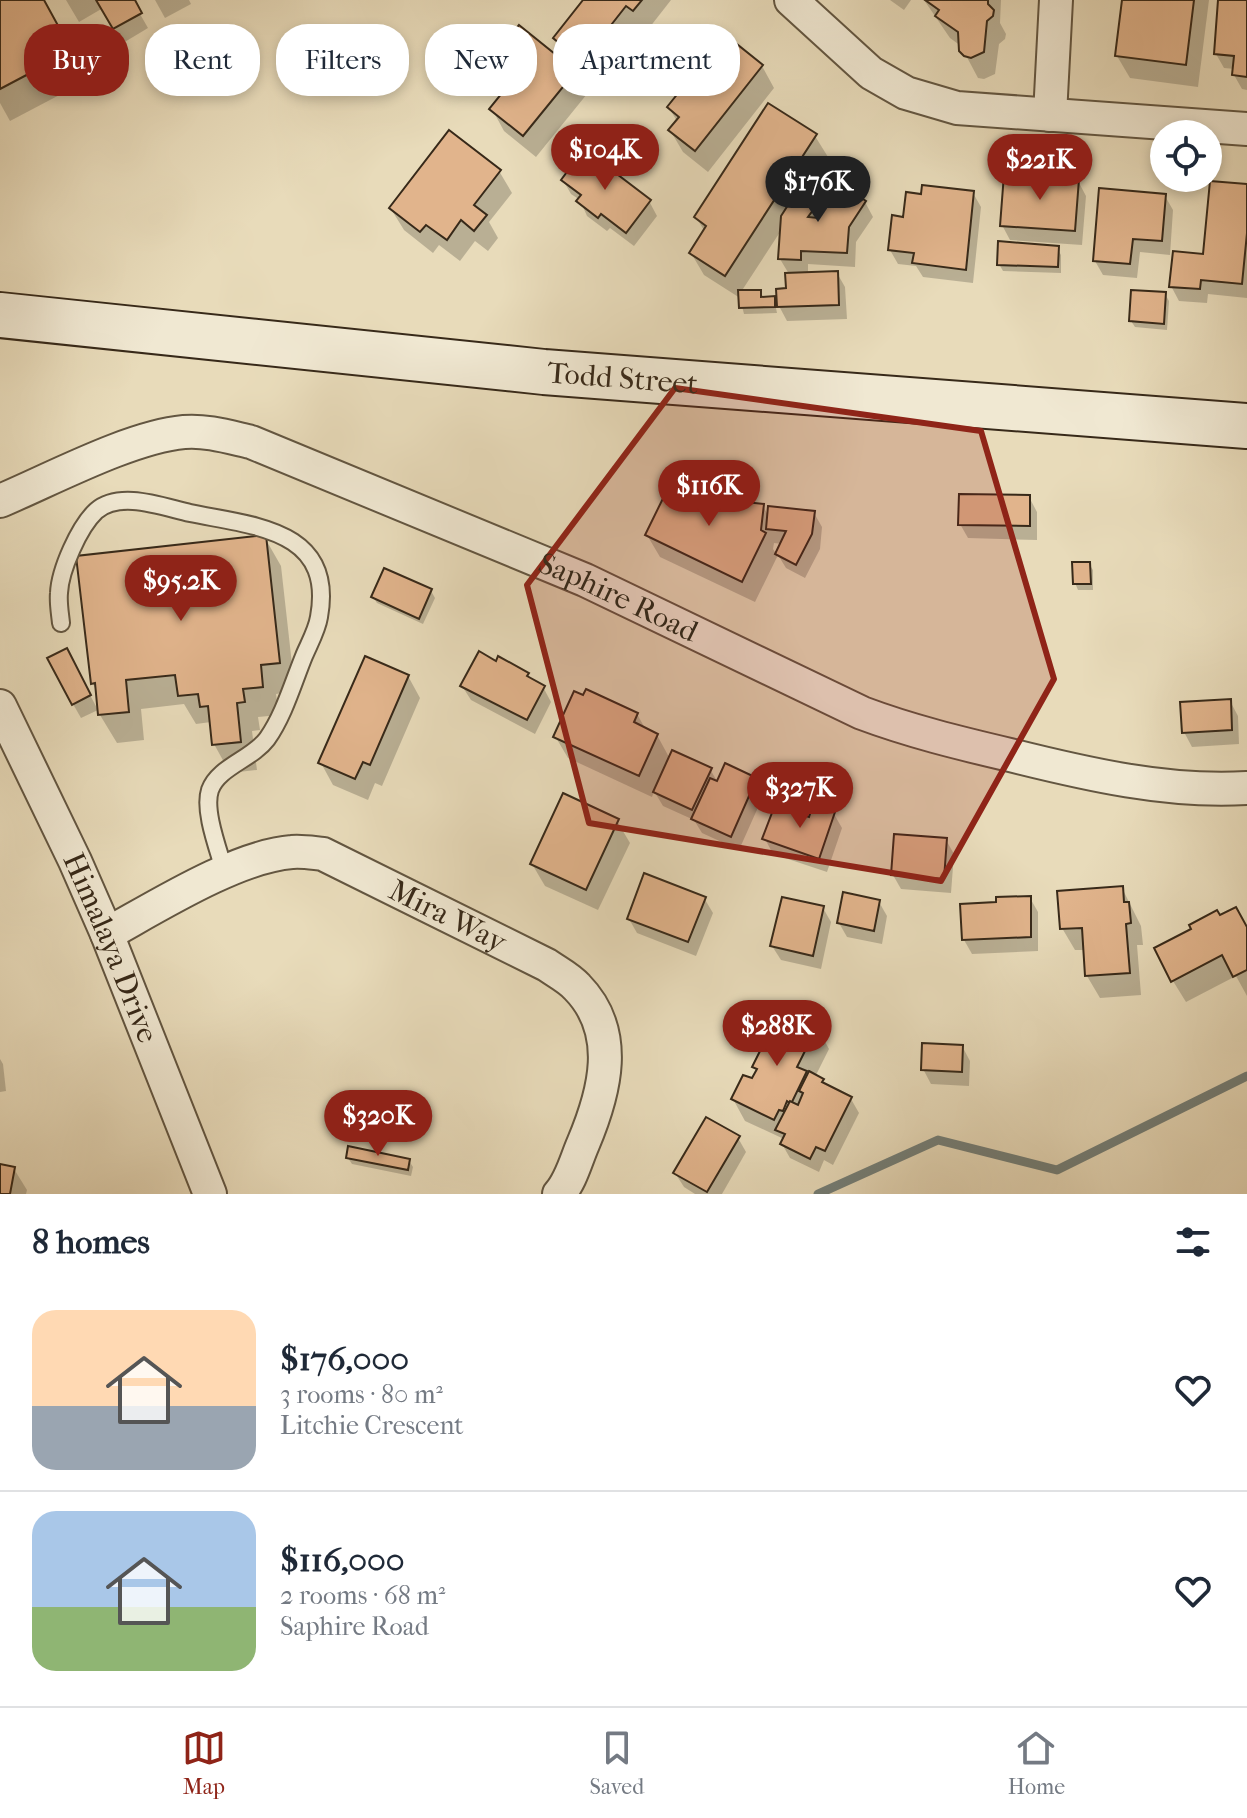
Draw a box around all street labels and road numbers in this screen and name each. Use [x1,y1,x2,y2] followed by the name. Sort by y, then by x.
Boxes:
[546,355,700,402] street label: Todd Street
[533,546,704,650] street label: Saphire Road
[56,847,165,1048] street label: Himalaya Drive
[383,873,513,960] street label: Mira Way

